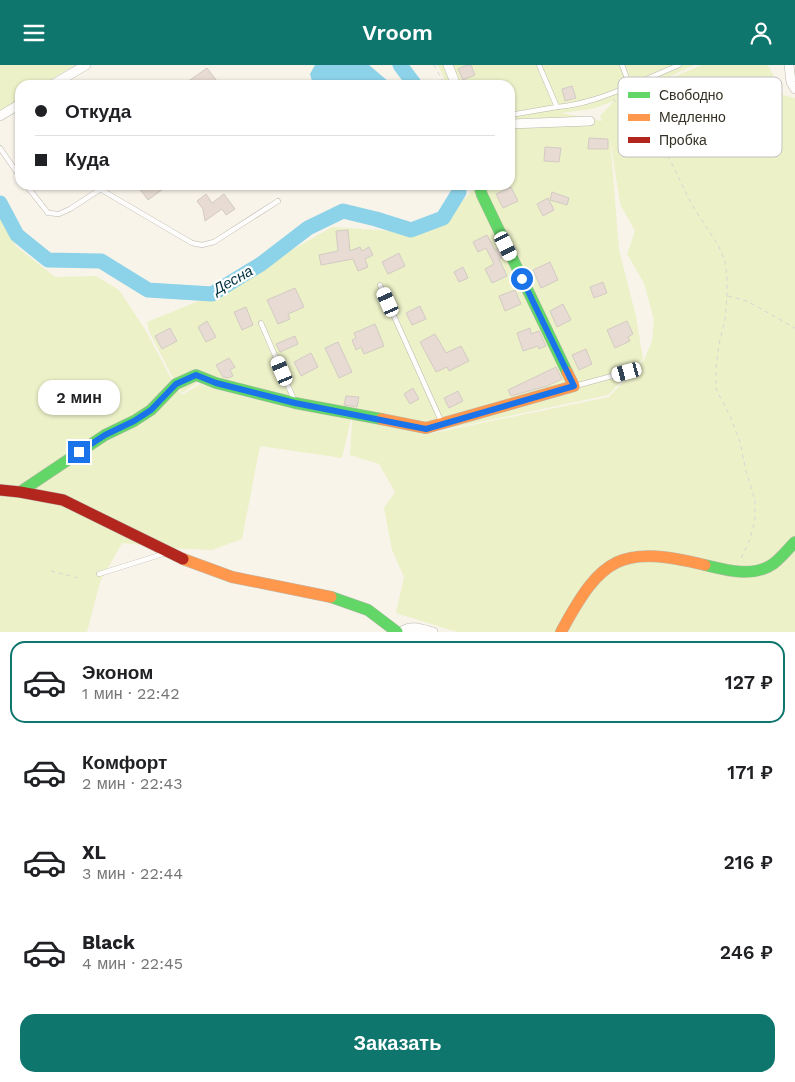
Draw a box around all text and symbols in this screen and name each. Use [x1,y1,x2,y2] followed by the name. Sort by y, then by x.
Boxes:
[20,19,48,47] icon: menu
[747,19,775,47] icon: person
[362,20,433,45] text: Vroom
[618,77,782,157] legend
[659,87,724,103] text: Свободно
[65,100,131,123] text: Откуда
[659,109,726,125] text: Медленно
[659,132,707,148] text: Пробка
[65,148,109,171] text: Куда
[492,229,519,263] car
[208,262,256,299] water label: Десна
[511,268,533,290] route start
[375,285,400,319] car
[269,354,294,388] car
[610,361,643,383] car
[38,379,120,415] callout: 2 мин
[56,388,102,407] text: 2 мин
[68,441,90,463] route end
[22,660,67,705] icon: car
[82,661,153,684] text: Эконом
[725,671,773,694] text: 127 ₽
[82,684,180,703] text: 1 мин · 22:42
[22,750,67,795] icon: car
[82,751,167,774] text: Комфорт
[727,761,773,784] text: 171 ₽
[82,774,183,793] text: 2 мин · 22:43
[22,840,67,885] icon: car
[82,841,106,864] text: XL
[724,851,773,874] text: 216 ₽
[82,864,183,883] text: 3 мин · 22:44
[22,930,67,975] icon: car
[82,931,135,954] text: Black
[720,941,773,964] text: 246 ₽
[82,954,183,973] text: 4 мин · 22:45
[20,1014,775,1072] button: Заказать

